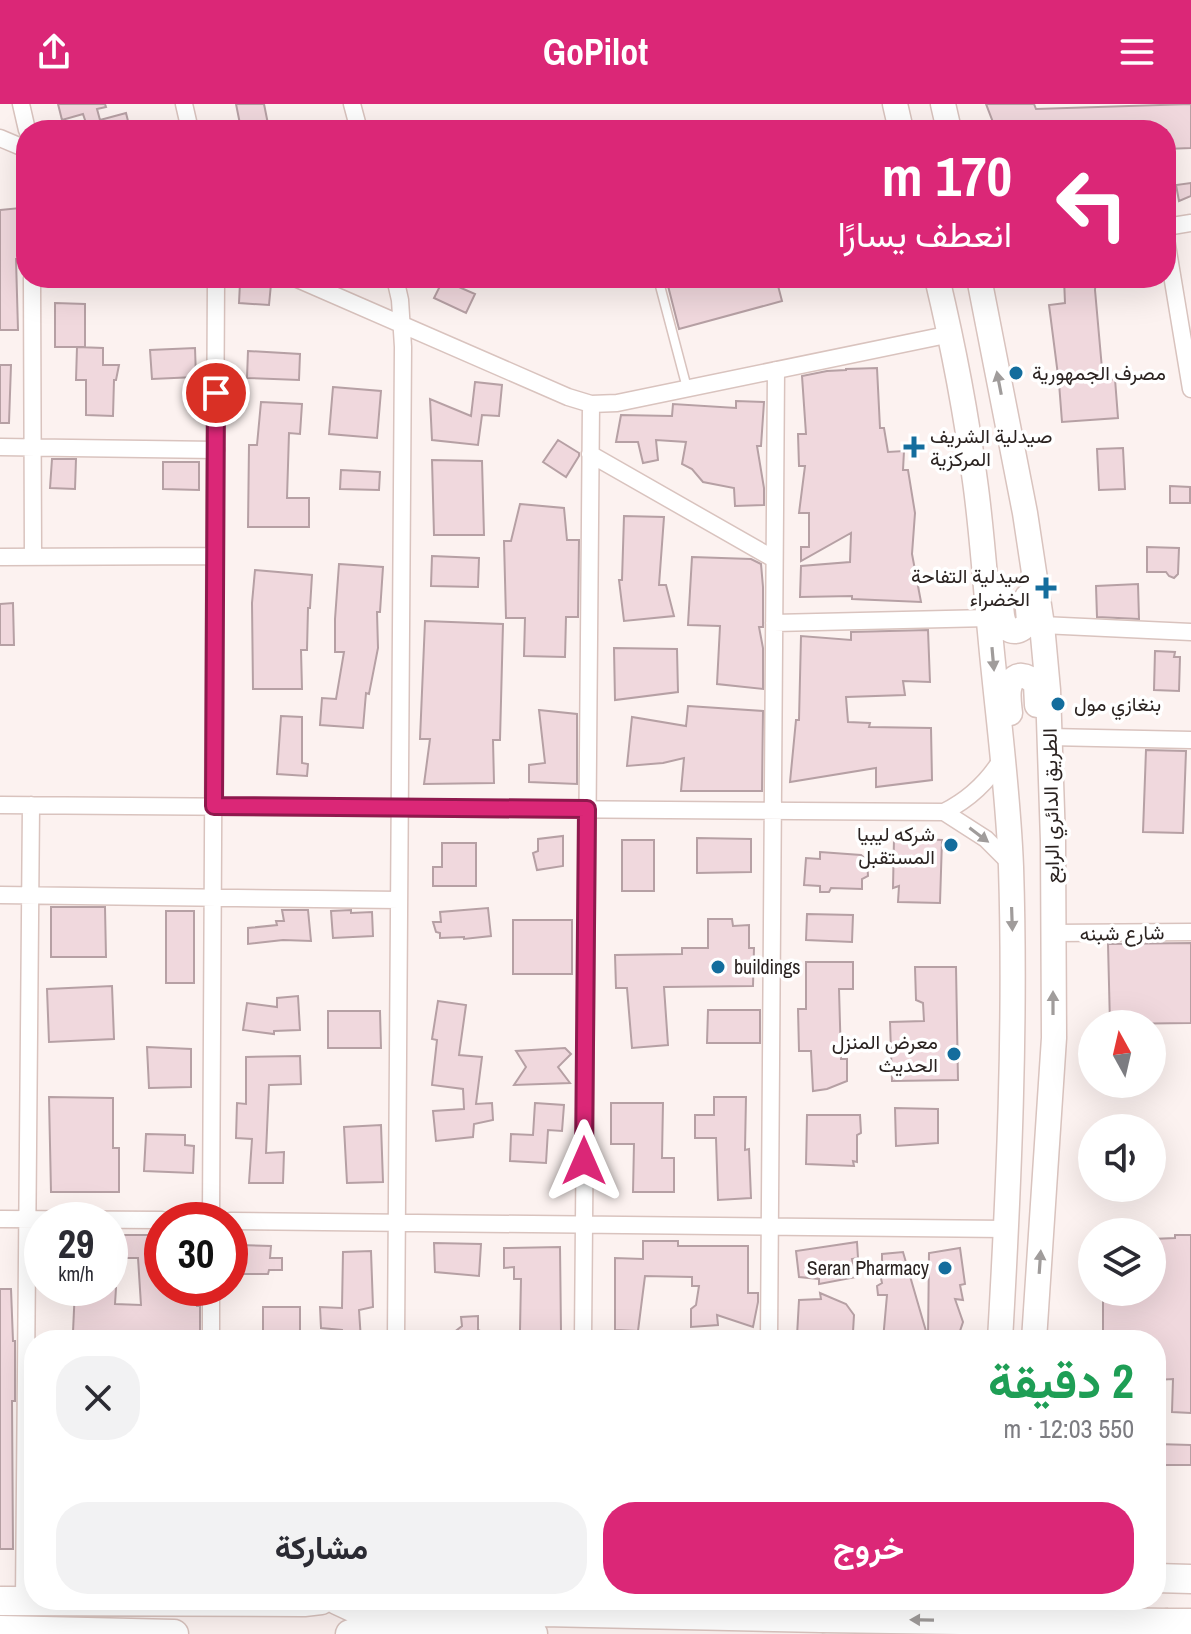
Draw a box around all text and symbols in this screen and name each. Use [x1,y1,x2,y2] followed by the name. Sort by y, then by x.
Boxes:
[543,28,648,76] text: GoPilot
[32,30,76,74] icon: share
[1115,30,1159,74] icon: menu
[882,138,1012,213] text: 170 m
[1040,152,1144,256] icon: left
[838,210,1012,258] text: انعطف يسارًا
[182,359,250,427] pin
[1032,359,1166,386] place label: مصرف الجمهورية
[1007,364,1025,382] marker: مصرف الجمهورية
[992,370,1004,395] one-way arrow
[194,371,238,415] icon: arrive
[930,422,1052,472] place label: صيدلية الشريف المركزية
[905,438,923,456] marker: صيدلية الشريف المركزية
[911,562,1030,612] place label: صيدلية التفاحة الخضراء
[1037,579,1055,597] marker: صيدلية التفاحة الخضراء
[986,647,999,672] one-way arrow
[1074,690,1161,721] place label: بنغازي مول
[1049,695,1067,713] marker: بنغازي مول
[1036,728,1069,884] street label: الطريق الدائري الرابع
[857,820,935,870] place label: شركه ليبيا المستقبل
[969,826,989,842] one-way arrow
[942,836,960,854] marker: شركه ليبيا المستقبل
[1006,907,1018,932] one-way arrow
[1079,918,1165,948] street label: شارع شبنه
[734,953,801,980] place label: buildings
[709,958,727,976] marker: buildings
[1047,990,1060,1015] one-way arrow
[1078,1010,1166,1098] north arrow
[1078,1010,1166,1306] map controls
[832,1028,938,1078] place label: معرض المنزل الحديث
[945,1045,963,1063] marker: معرض المنزل الحديث
[1078,1114,1166,1202] button: sound
[542,1119,626,1203] position arrow
[144,1202,248,1306] speed limit sign: 30
[58,1217,94,1270] text: 29
[1078,1218,1166,1306] button: layers
[1034,1249,1047,1274] one-way arrow
[807,1254,930,1281] place label: Seran Pharmacy
[936,1259,954,1277] marker: Seran Pharmacy
[58,1260,94,1287] text: km/h
[988,1348,1134,1413] text: 2 دقيقة
[56,1356,140,1440] button: close
[1004,1411,1134,1446] text: 550 m · 12:03
[56,1502,587,1594] button: مشاركة
[603,1502,1134,1594] button: خروج
[909,1613,934,1626] one-way arrow

